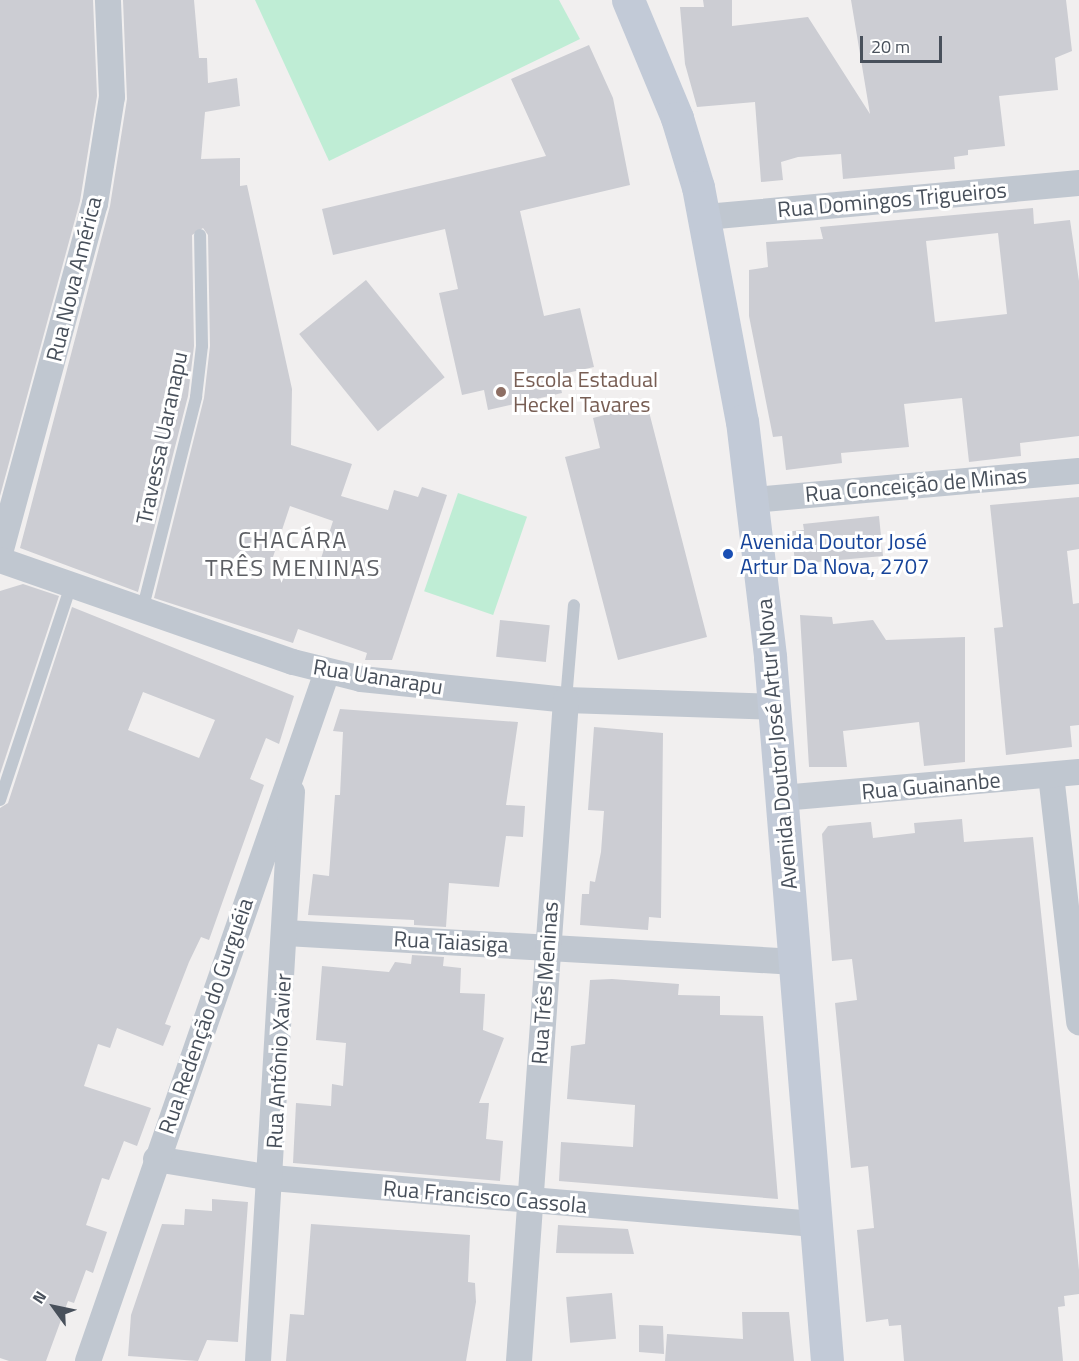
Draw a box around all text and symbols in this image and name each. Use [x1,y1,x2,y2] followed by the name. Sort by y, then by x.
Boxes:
[863,24,946,62] scale bar
[871,33,910,60] text: 20 m
[776,177,1008,223] street label: Rua Domingos Trigueiros
[41,194,107,364] street label: Rua Nova América
[131,349,193,527] street label: Travessa Uaranapu
[513,366,658,418] place label: Escola Estadual Heckel Tavares
[494,385,508,399] marker: Escola Estadual Heckel Tavares
[804,462,1028,508] street label: Rua Conceição de Minas
[205,526,381,582] district label: CHACÁRA TRÊS MENINAS
[740,528,929,580] place label: Avenida Doutor José Artur Da Nova, 2707
[721,547,735,561] marker: Avenida Doutor José Artur Da Nova, 2707
[751,597,803,891] street label: Avenida Doutor José Artur Nova
[311,654,445,700] street label: Rua Uanarapu
[860,767,1002,805] street label: Rua Guainanbe
[153,895,259,1137] street label: Rua Redenção do Gurguéia
[526,901,564,1065] street label: Rua Três Meninas
[393,926,509,958] street label: Rua Taiasiga
[261,973,297,1149] street label: Rua Antônio Xavier
[382,1175,588,1219] street label: Rua Francisco Cassola
[24,1277,84,1337] north arrow
[26,1286,52,1308] text: N

